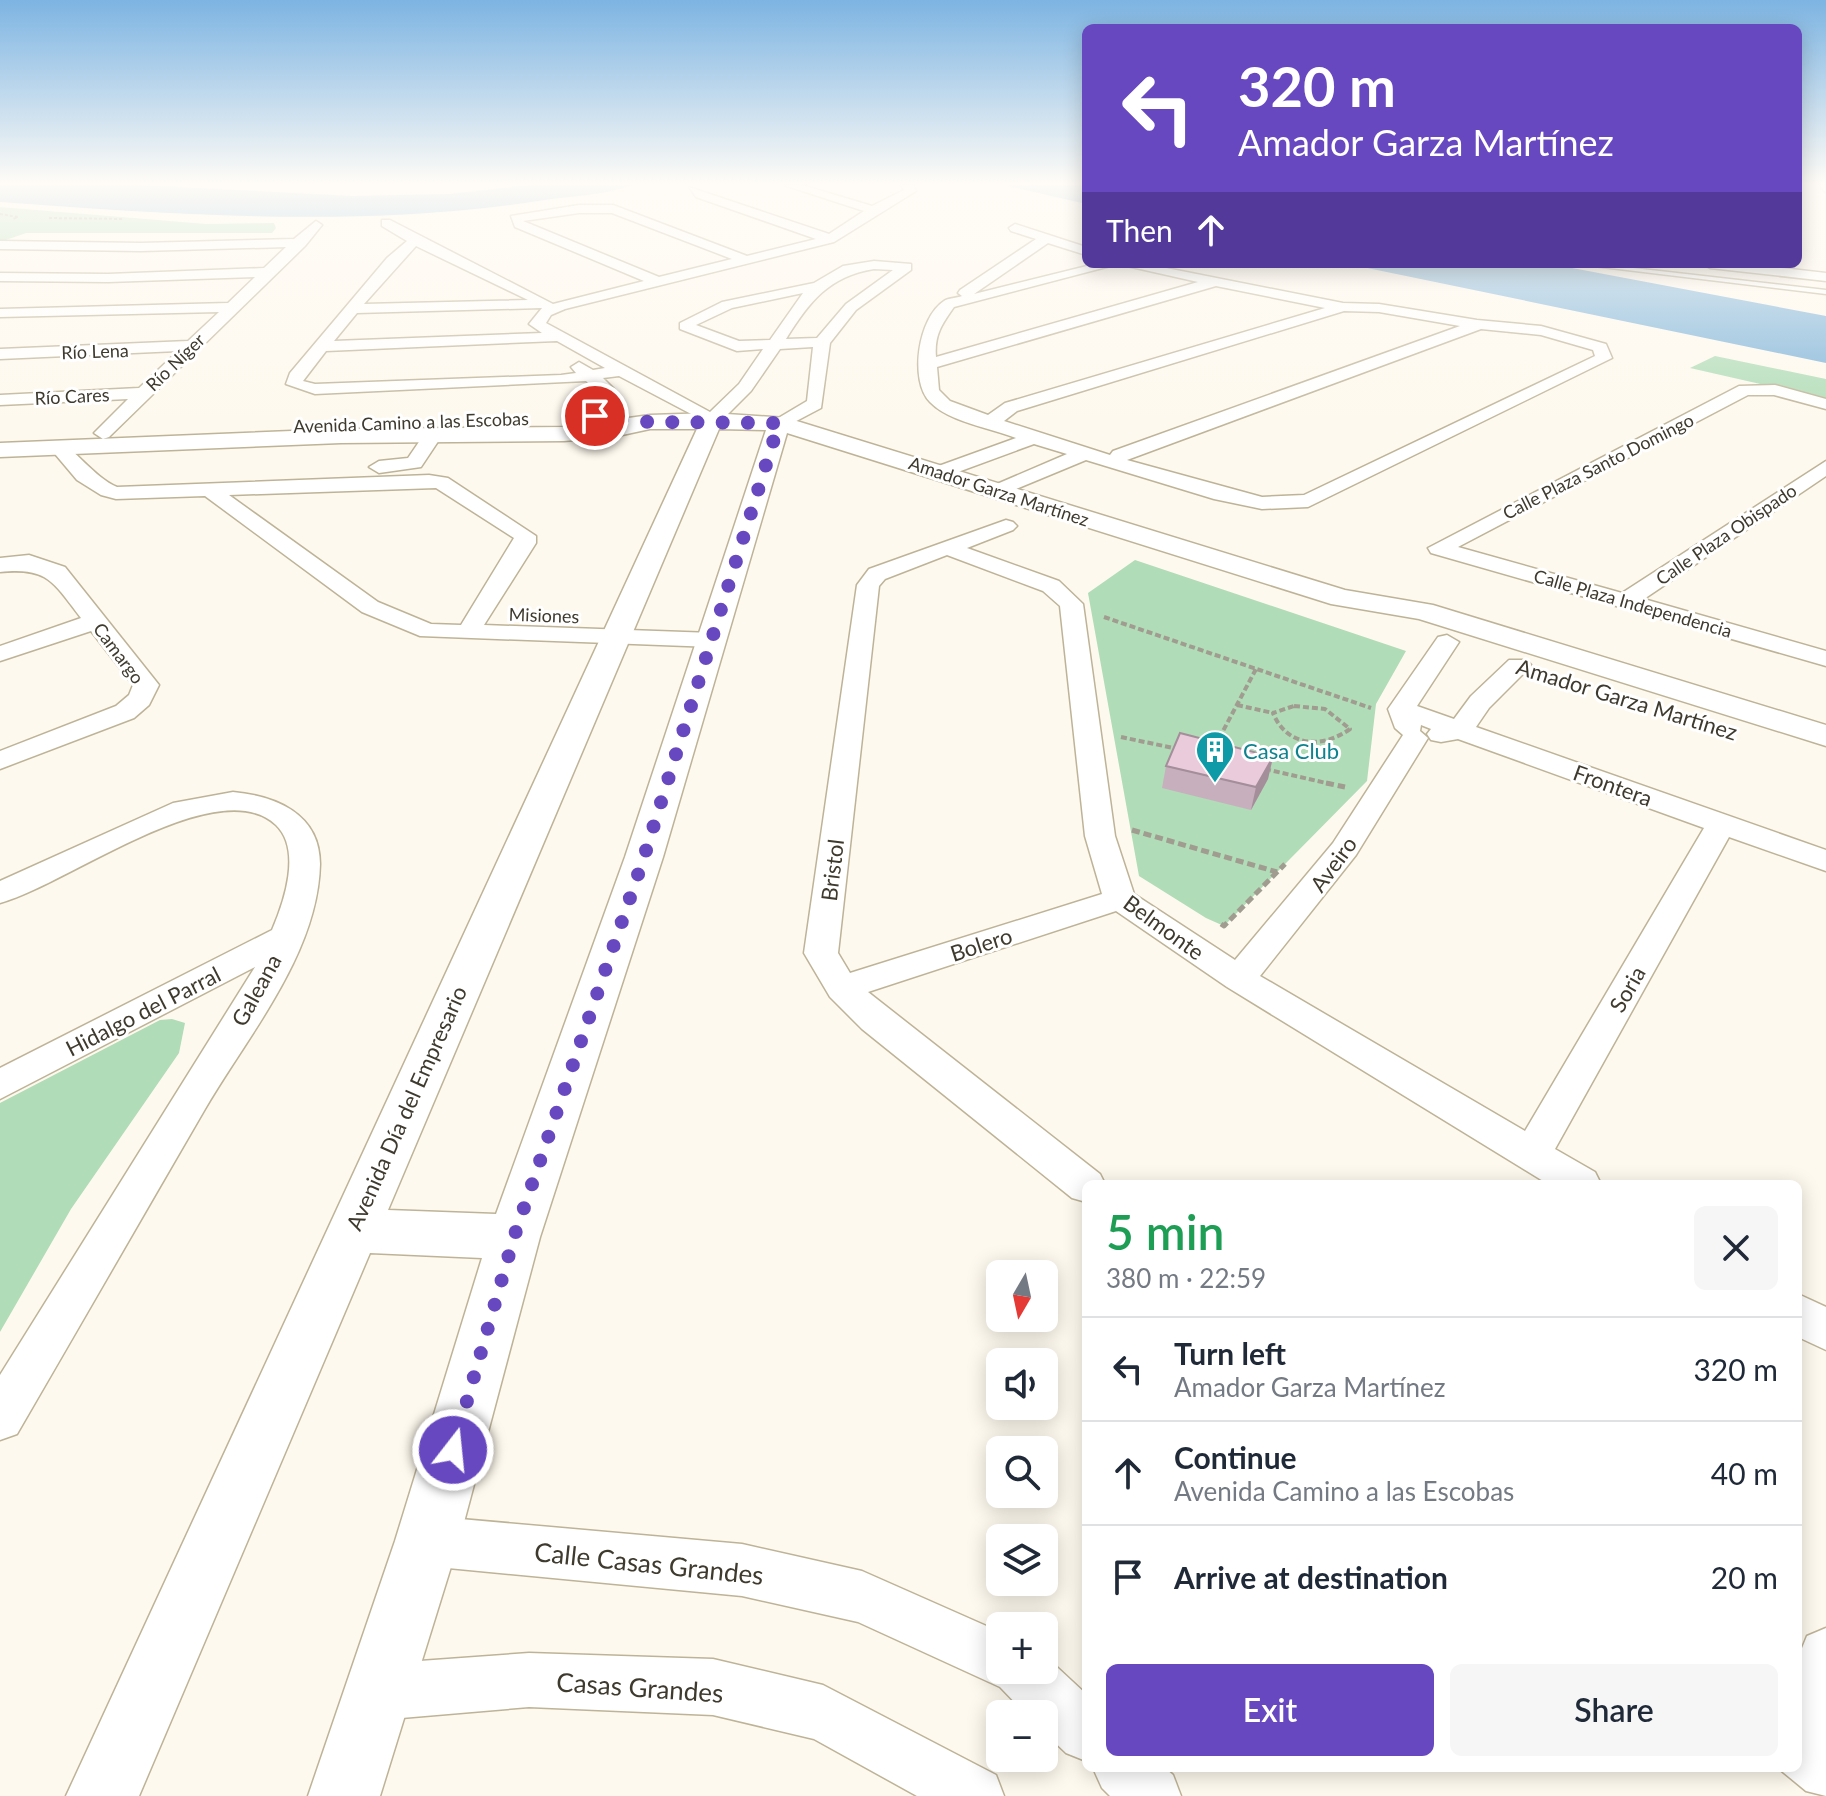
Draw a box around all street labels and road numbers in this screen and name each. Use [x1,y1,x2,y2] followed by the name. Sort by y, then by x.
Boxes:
[141,328,209,395] street label: Río Níger
[61,339,129,363] street label: Río Lena
[34,383,110,409] street label: Río Cares
[293,407,529,437] street label: Avenida Camino a las Escobas
[1499,408,1697,524] street label: Calle Plaza Santo Domingo
[906,451,1092,531] street label: Amador Garza Martínez
[1651,479,1801,589] street label: Calle Plaza Obispado
[1531,564,1735,642] street label: Calle Plaza Independencia
[508,603,580,627] street label: Misiones
[89,618,149,688] street label: Camargo
[1513,653,1741,746] street label: Amador Garza Martínez
[1570,758,1656,812] street label: Frontera
[1304,831,1362,897] street label: Aveiro
[815,837,849,903] street label: Bristol
[1118,889,1210,965] street label: Belmonte
[947,921,1015,967] street label: Bolero
[225,949,287,1031] street label: Galeana
[61,960,225,1062] street label: Hidalgo del Parral
[1603,961,1651,1017] street label: Soria
[340,982,472,1234] street label: Avenida Día del Empresario
[533,1535,765,1591] street label: Calle Casas Grandes
[555,1665,725,1709] street label: Casas Grandes

